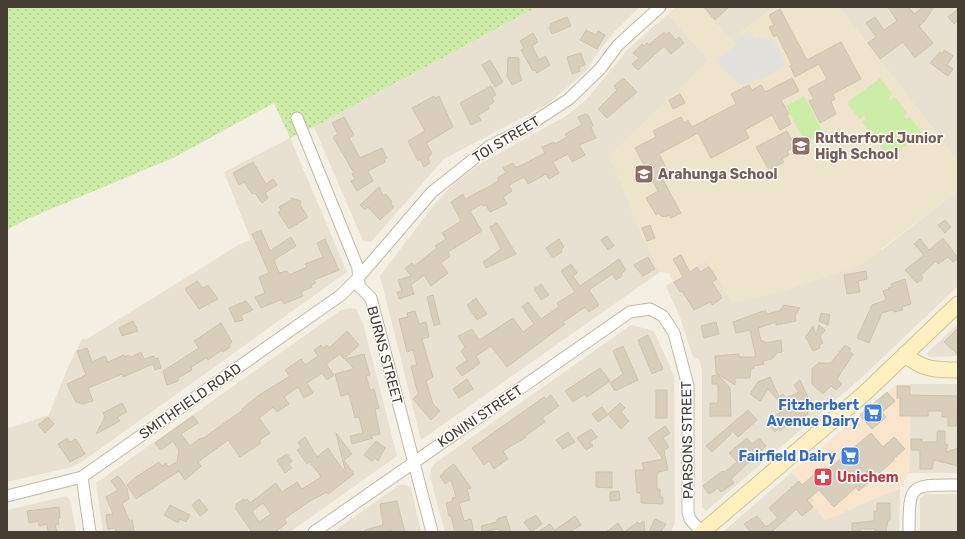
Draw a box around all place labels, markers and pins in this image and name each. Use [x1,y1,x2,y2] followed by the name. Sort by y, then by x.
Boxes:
[815,130,944,163] place label: Rutherford Junior High School
[790,135,812,157] school or university icon: Rutherford Junior High School
[633,163,655,185] school or university icon: Arahunga School
[658,166,777,183] place label: Arahunga School
[767,397,860,430] place label: Fitzherbert Avenue Dairy
[862,402,884,424] supermarket icon: Fitzherbert Avenue Dairy
[839,445,861,467] supermarket icon: Fairfield Dairy
[738,448,837,465] place label: Fairfield Dairy
[812,466,834,488] pharmacy icon: Unichem
[837,469,899,486] place label: Unichem

